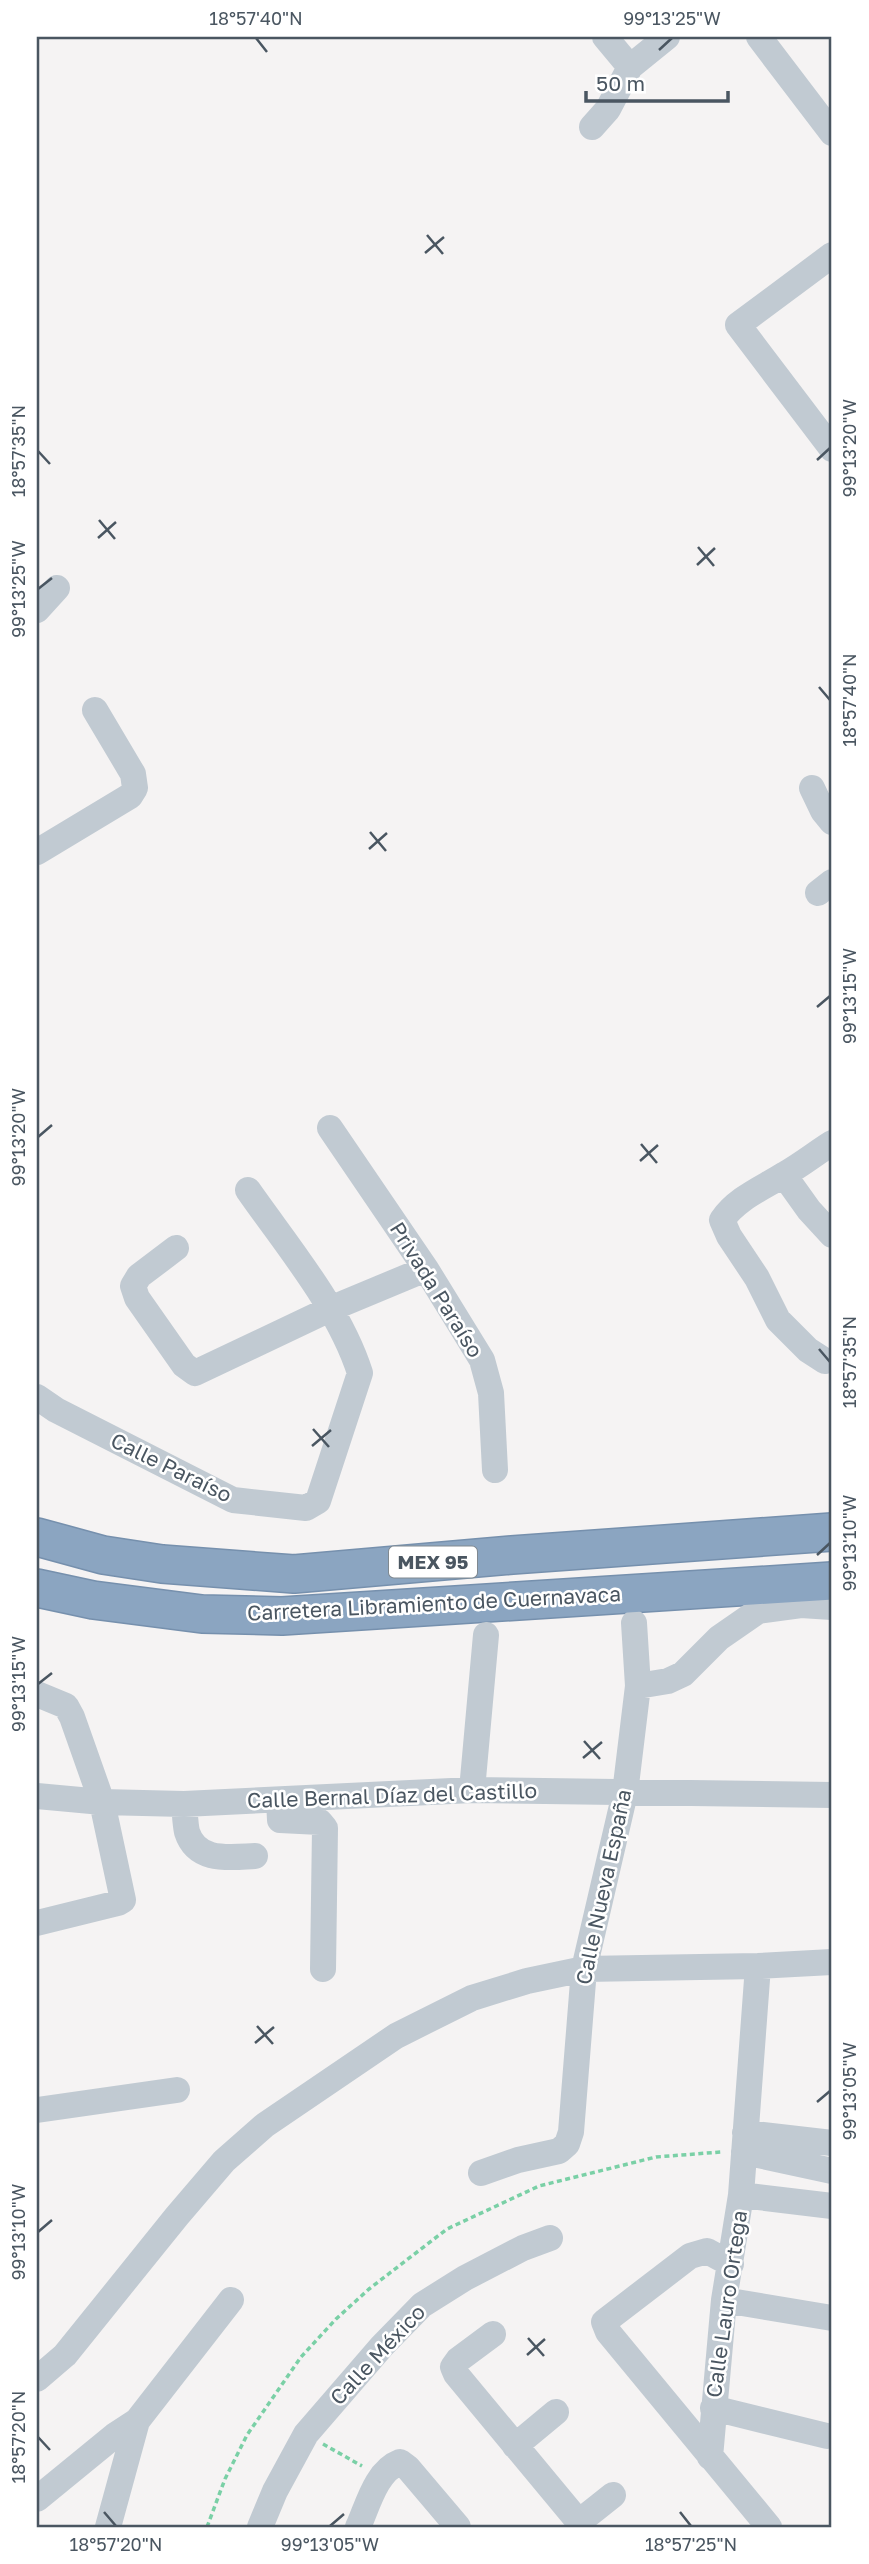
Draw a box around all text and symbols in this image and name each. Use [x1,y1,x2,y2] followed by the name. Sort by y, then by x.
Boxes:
[209,7,303,29] text: 18°57'40"N
[623,7,721,29] text: 99°13'25"W
[586,60,727,104] scale bar
[596,70,645,96] text: 50 m
[838,399,860,497] text: 99°13'20"W
[7,405,29,497] text: 18°57'35"N
[7,540,29,638] text: 99°13'25"W
[838,653,860,747] text: 18°57'40"N
[838,948,860,1044] text: 99°13'15"W
[7,1088,29,1186] text: 99°13'20"W
[385,1217,489,1362] street label: Privada Paraíso
[838,1316,860,1408] text: 18°57'35"N
[107,1427,236,1508] street label: Calle Paraíso
[838,1495,860,1591] text: 99°13'10"W
[389,1546,477,1578] road number: MEX 95
[246,1580,621,1626] street label: Carretera Libramiento de Cuernavaca
[7,1636,29,1732] text: 99°13'15"W
[246,1777,538,1813] street label: Calle Bernal Díaz del Castillo
[570,1787,636,1987] street label: Calle Nueva España
[838,2042,860,2140] text: 99°13'05"W
[7,2184,29,2280] text: 99°13'10"W
[700,2209,752,2399] street label: Calle Lauro Ortega
[324,2299,430,2410] street label: Calle México
[7,2391,29,2483] text: 18°57'20"N
[70,2533,162,2555] text: 18°57'20"N
[281,2533,379,2555] text: 99°13'05"W
[645,2533,737,2555] text: 18°57'25"N

